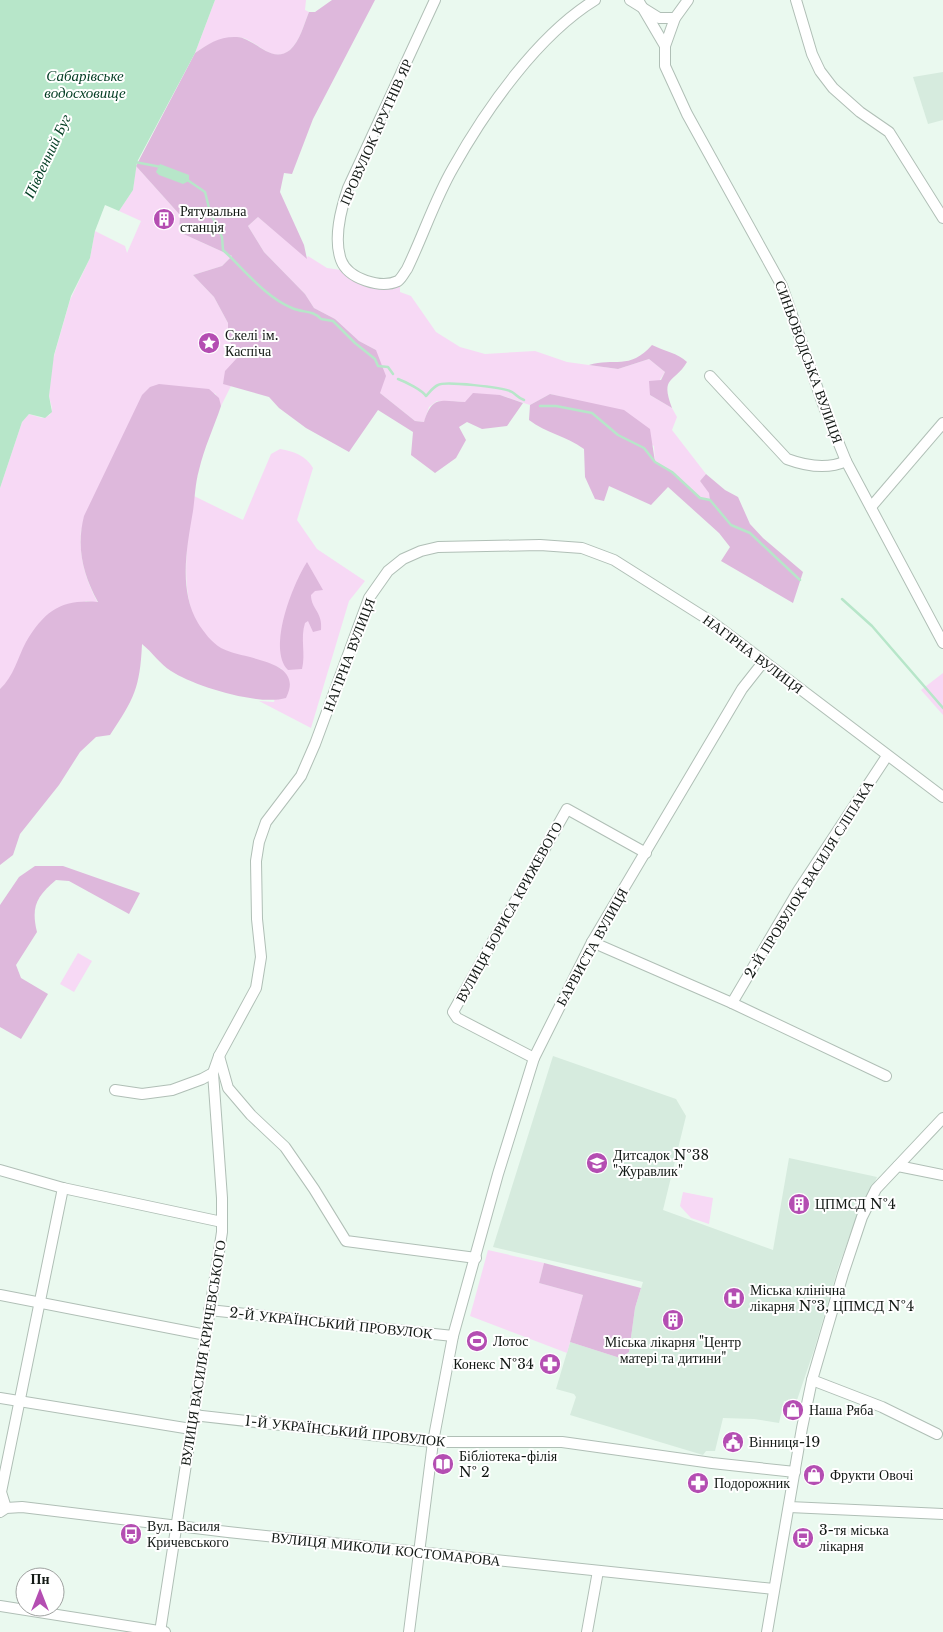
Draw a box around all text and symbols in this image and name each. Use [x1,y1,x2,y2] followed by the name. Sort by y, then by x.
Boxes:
[336,56,416,208] street label: ПРОВУЛОК КРУТНІВ ЯР
[44,66,126,102] water label: Сабарівське водосховище
[19,111,75,202] water label: Південний Буг
[180,202,247,236] place label: Рятувальна станція
[152,207,176,231] building icon: Рятувальна станція
[771,278,847,446] street label: СИНЬОВОДСЬКА ВУЛИЦЯ
[225,326,278,360] place label: Скелі ім. Каспіча
[197,331,221,355] place icon: Скелі ім. Каспіча
[319,595,379,715] street label: НАГІРНА ВУЛИЦЯ
[699,611,807,697] street label: НАГІРНА ВУЛИЦЯ
[740,776,878,981] street label: 2-Й ПРОВУЛОК ВАСИЛЯ СЛІПАКА
[452,818,566,1006] street label: ВУЛИЦЯ БОРИСА КРИЖЕВОГО
[552,885,632,1009] street label: БАРВИСТА ВУЛИЦЯ
[613,1146,709,1180] place label: Дитсадок №38 "Журавлик"
[585,1151,609,1175] school or university icon: Дитсадок №38 "Журавлик"
[787,1192,811,1216] building icon: ЦПМСД №4
[815,1195,896,1213] place label: ЦПМСД №4
[176,1239,230,1467] street label: ВУЛИЦЯ ВАСИЛЯ КРИЧЕВСЬКОГО
[750,1281,914,1315] place label: Міська клінічна лікарня №3, ЦПМСД №4
[722,1286,746,1310] hospital icon: Міська клінічна лікарня №3, ЦПМСД №4
[229,1303,434,1343] street label: 2-Й УКРАЇНСЬКИЙ ПРОВУЛОК
[661,1308,685,1332] building icon: Міська лікарня "Центр матері та дитини"
[465,1329,489,1353] sports icon: Лотос
[493,1332,528,1350] place label: Лотос
[605,1333,741,1367] place label: Міська лікарня "Центр матері та дитини"
[538,1352,562,1376] pharmacy icon: Конекс №34
[453,1355,534,1373] place label: Конекс №34
[781,1398,805,1422] shop icon: Наша Ряба
[809,1401,874,1419] place label: Наша Ряба
[244,1412,447,1451] street label: 1-Й УКРАЇНСЬКИЙ ПРОВУЛОК
[721,1430,745,1454] public building icon: Вінниця-19
[749,1433,820,1451] place label: Вінниця-19
[459,1447,558,1481] place label: Бібліотека-філія № 2
[431,1452,455,1476] library icon: Бібліотека-філія № 2
[802,1463,826,1487] shop icon: Фрукти Овочі
[830,1466,913,1484] place label: Фрукти Овочі
[686,1471,710,1495] pharmacy icon: Подорожник
[714,1474,790,1492] place label: Подорожник
[147,1517,229,1551] place label: Вул. Василя Кричевського
[819,1521,889,1555] place label: 3-тя міська лікарня
[119,1522,143,1546] bus stop icon: Вул. Василя Кричевського
[791,1526,815,1550] bus stop icon: 3-тя міська лікарня
[270,1528,502,1570] street label: ВУЛИЦЯ МИКОЛИ КОСТОМАРОВА
[15,1567,65,1617] north arrow
[31,1570,49,1588] text: Пн

